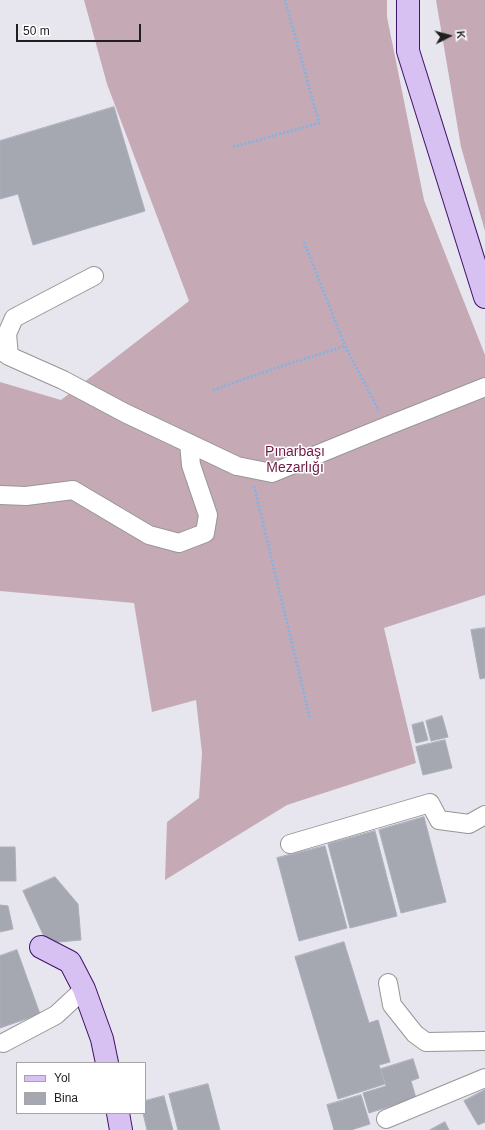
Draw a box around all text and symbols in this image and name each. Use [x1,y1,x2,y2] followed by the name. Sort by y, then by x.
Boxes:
[18,16,143,42] scale bar
[429,16,469,56] north arrow
[23,24,50,38] text: 50 m
[455,30,467,39] text: K
[265,444,325,476] park label: Pınarbaşı Mezarlığı
[16,1062,146,1114] legend
[54,1071,70,1085] text: Yol
[54,1091,78,1105] text: Bina

